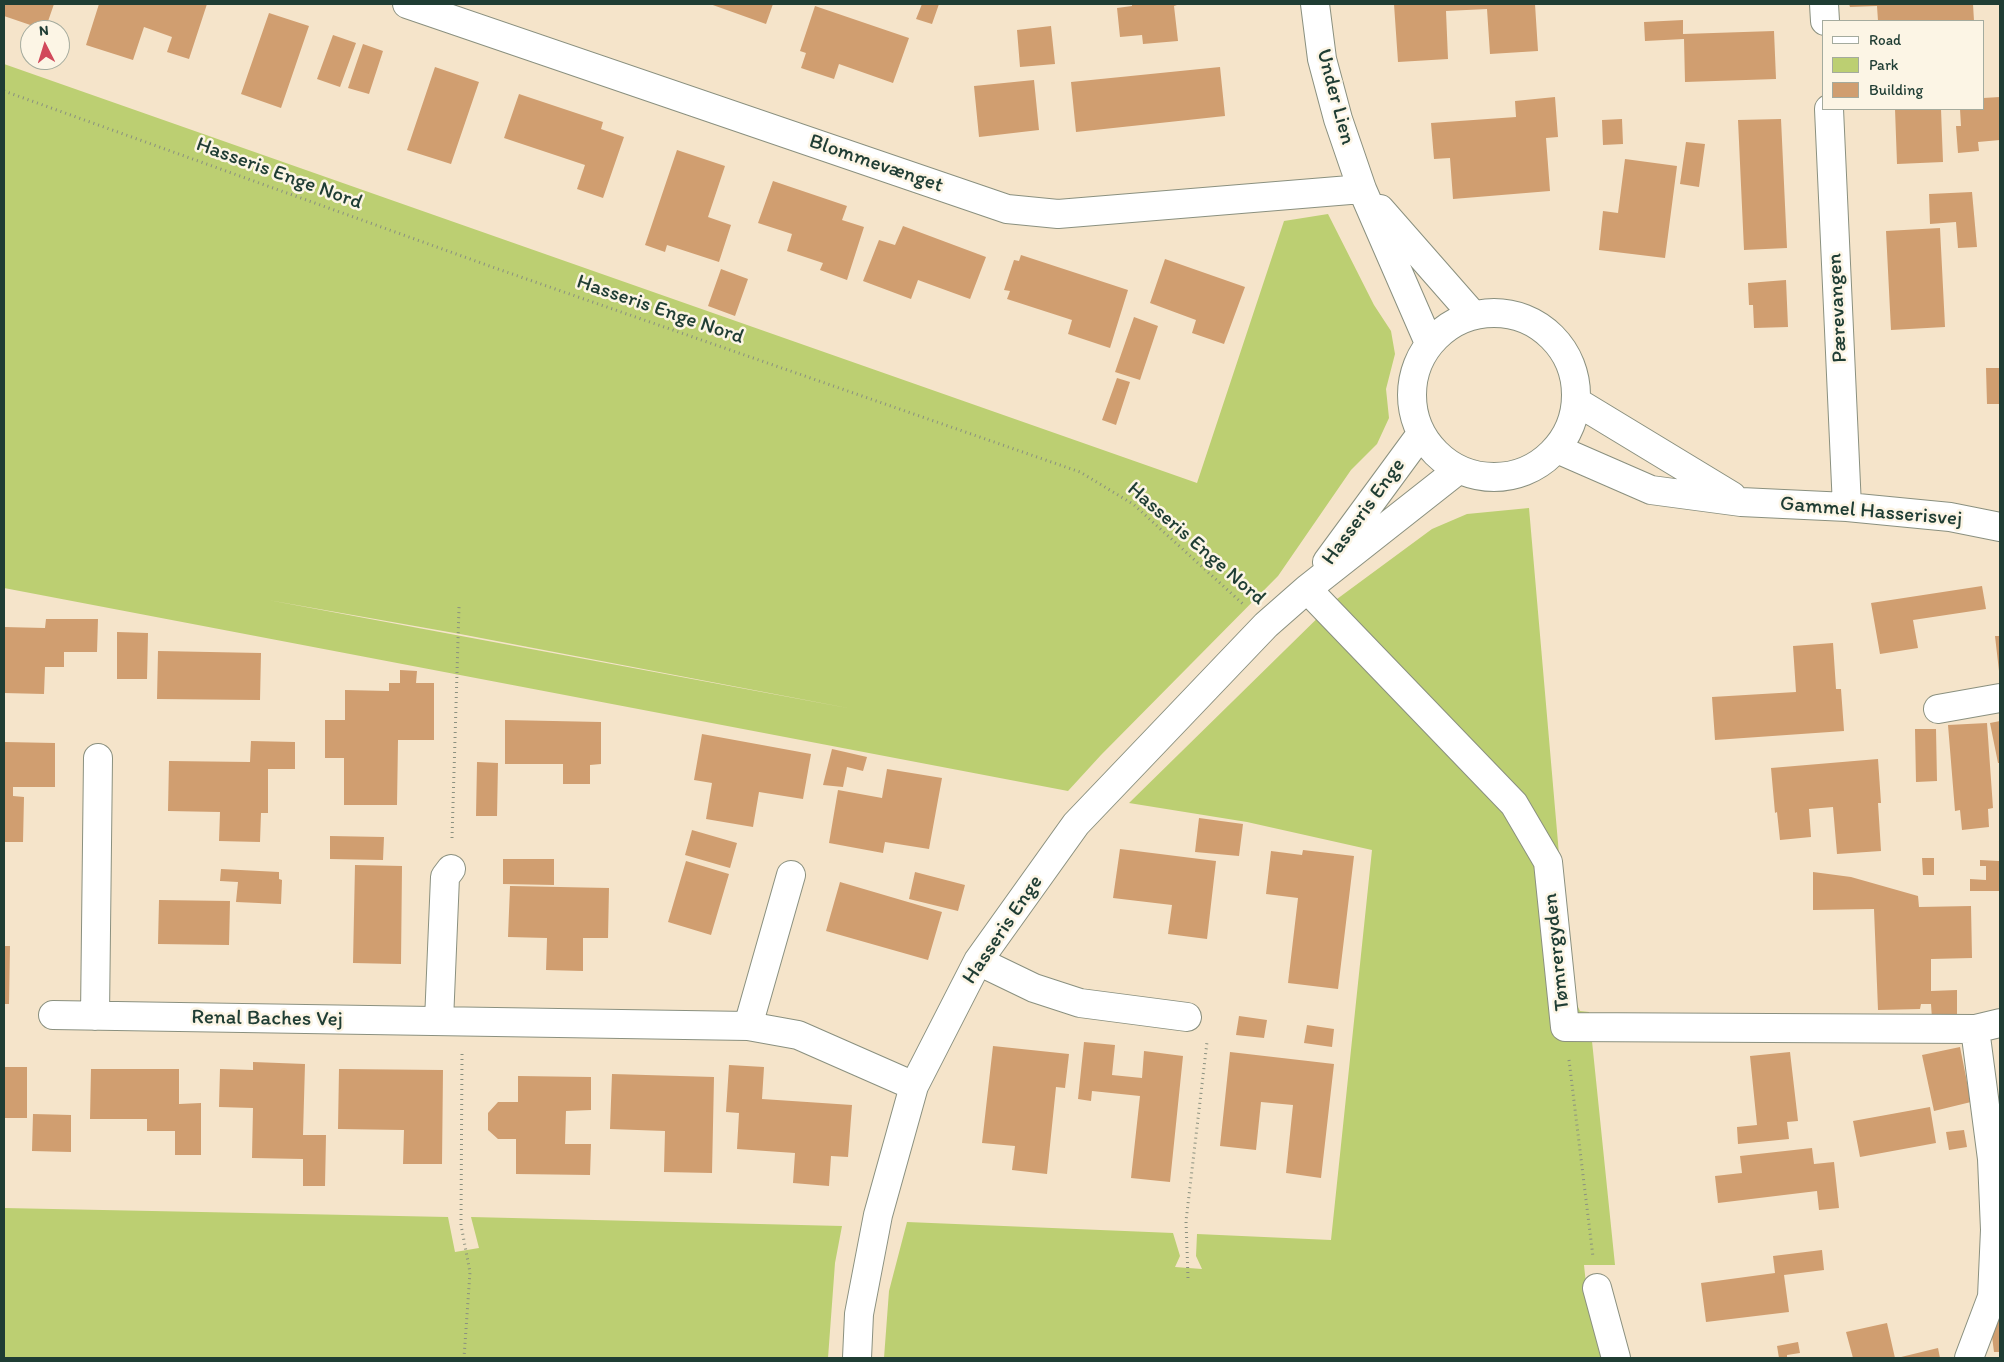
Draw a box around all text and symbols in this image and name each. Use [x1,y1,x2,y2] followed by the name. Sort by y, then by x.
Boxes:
[20,20,70,70] north arrow
[1822,20,1984,110] legend
[38,22,49,39] text: N
[1869,31,1901,49] text: Road
[1310,46,1360,148] street label: Under Lien
[1869,56,1899,74] text: Park
[1869,81,1923,99] text: Building
[806,129,946,199] street label: Blommevænget
[192,132,366,216] street label: Hasseris Enge Nord
[1823,253,1853,363] street label: Pærevangen
[573,270,747,350] street label: Hasseris Enge Nord
[1317,454,1411,570] street label: Hasseris Enge
[1122,477,1270,611] street label: Hasseris Enge Nord
[1779,491,1963,533] street label: Gammel Hasserisvej
[957,871,1049,989] street label: Hasseris Enge
[1538,892,1576,1012] street label: Tømrergyden
[191,1005,343,1033] street label: Renal Baches Vej

